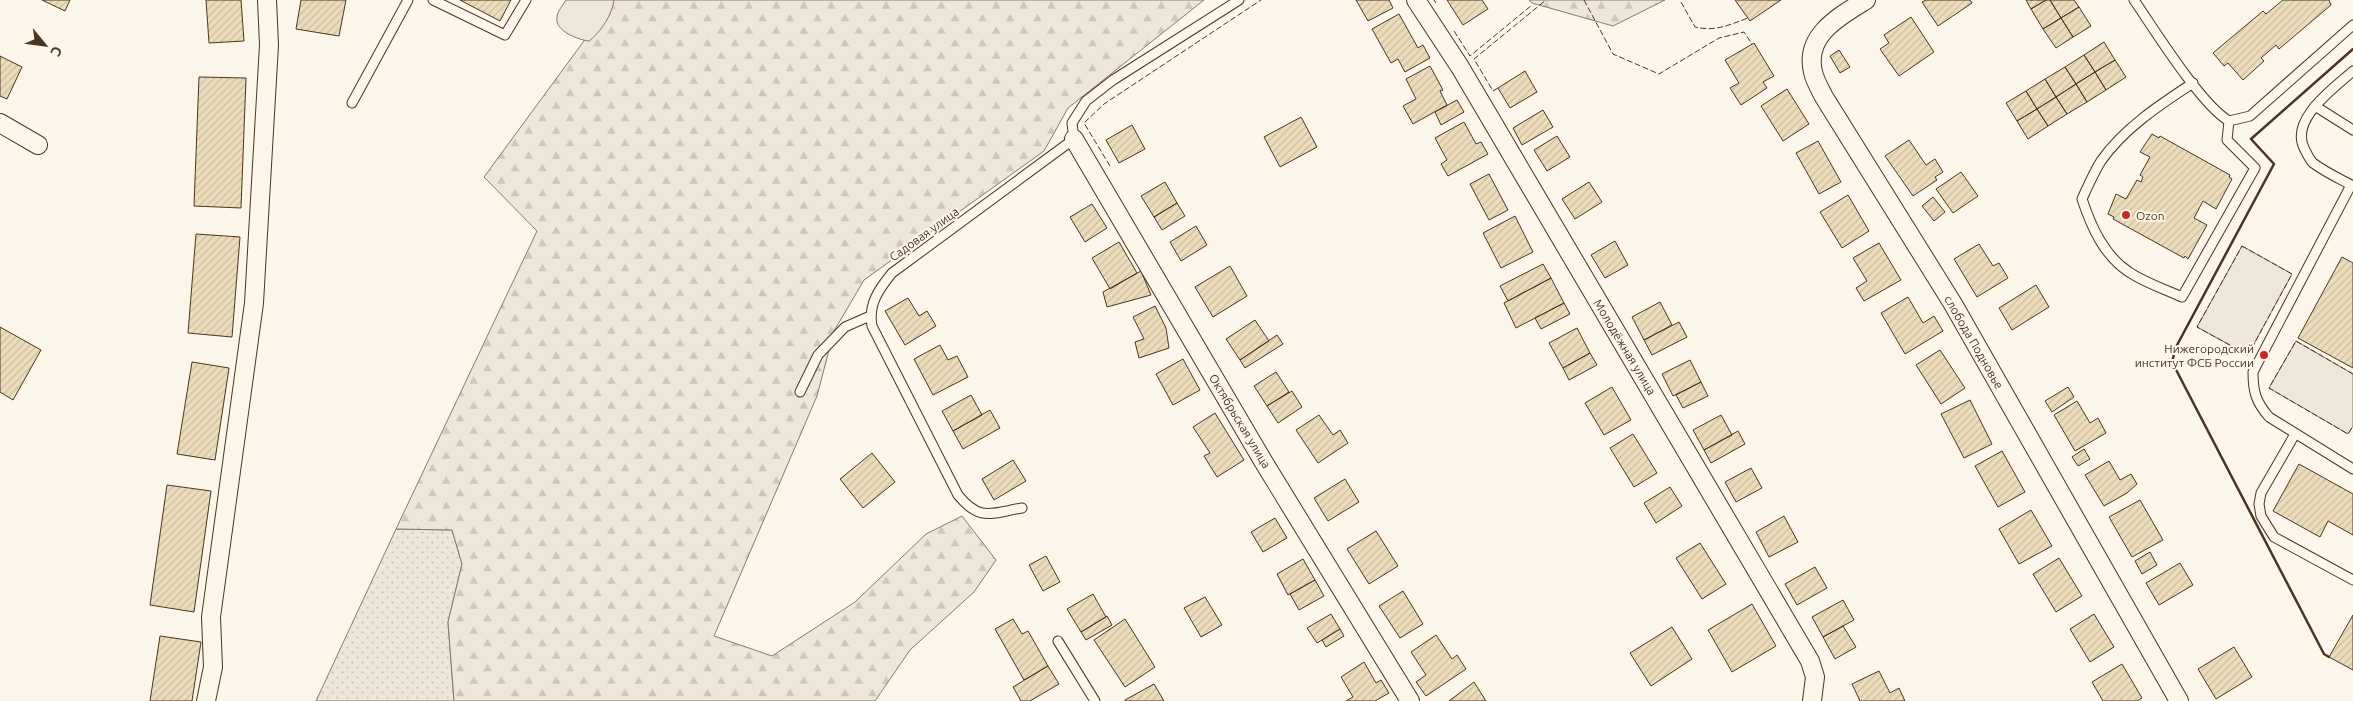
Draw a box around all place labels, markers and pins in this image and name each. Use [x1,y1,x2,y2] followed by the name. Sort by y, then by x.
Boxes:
[2120,209,2132,221] marker: Ozon
[2136,209,2165,222] place label: Ozon
[2135,342,2254,369] place label: Нижегородский институт ФСБ России
[2258,349,2270,361] marker: Нижегородский институт ФСБ России

